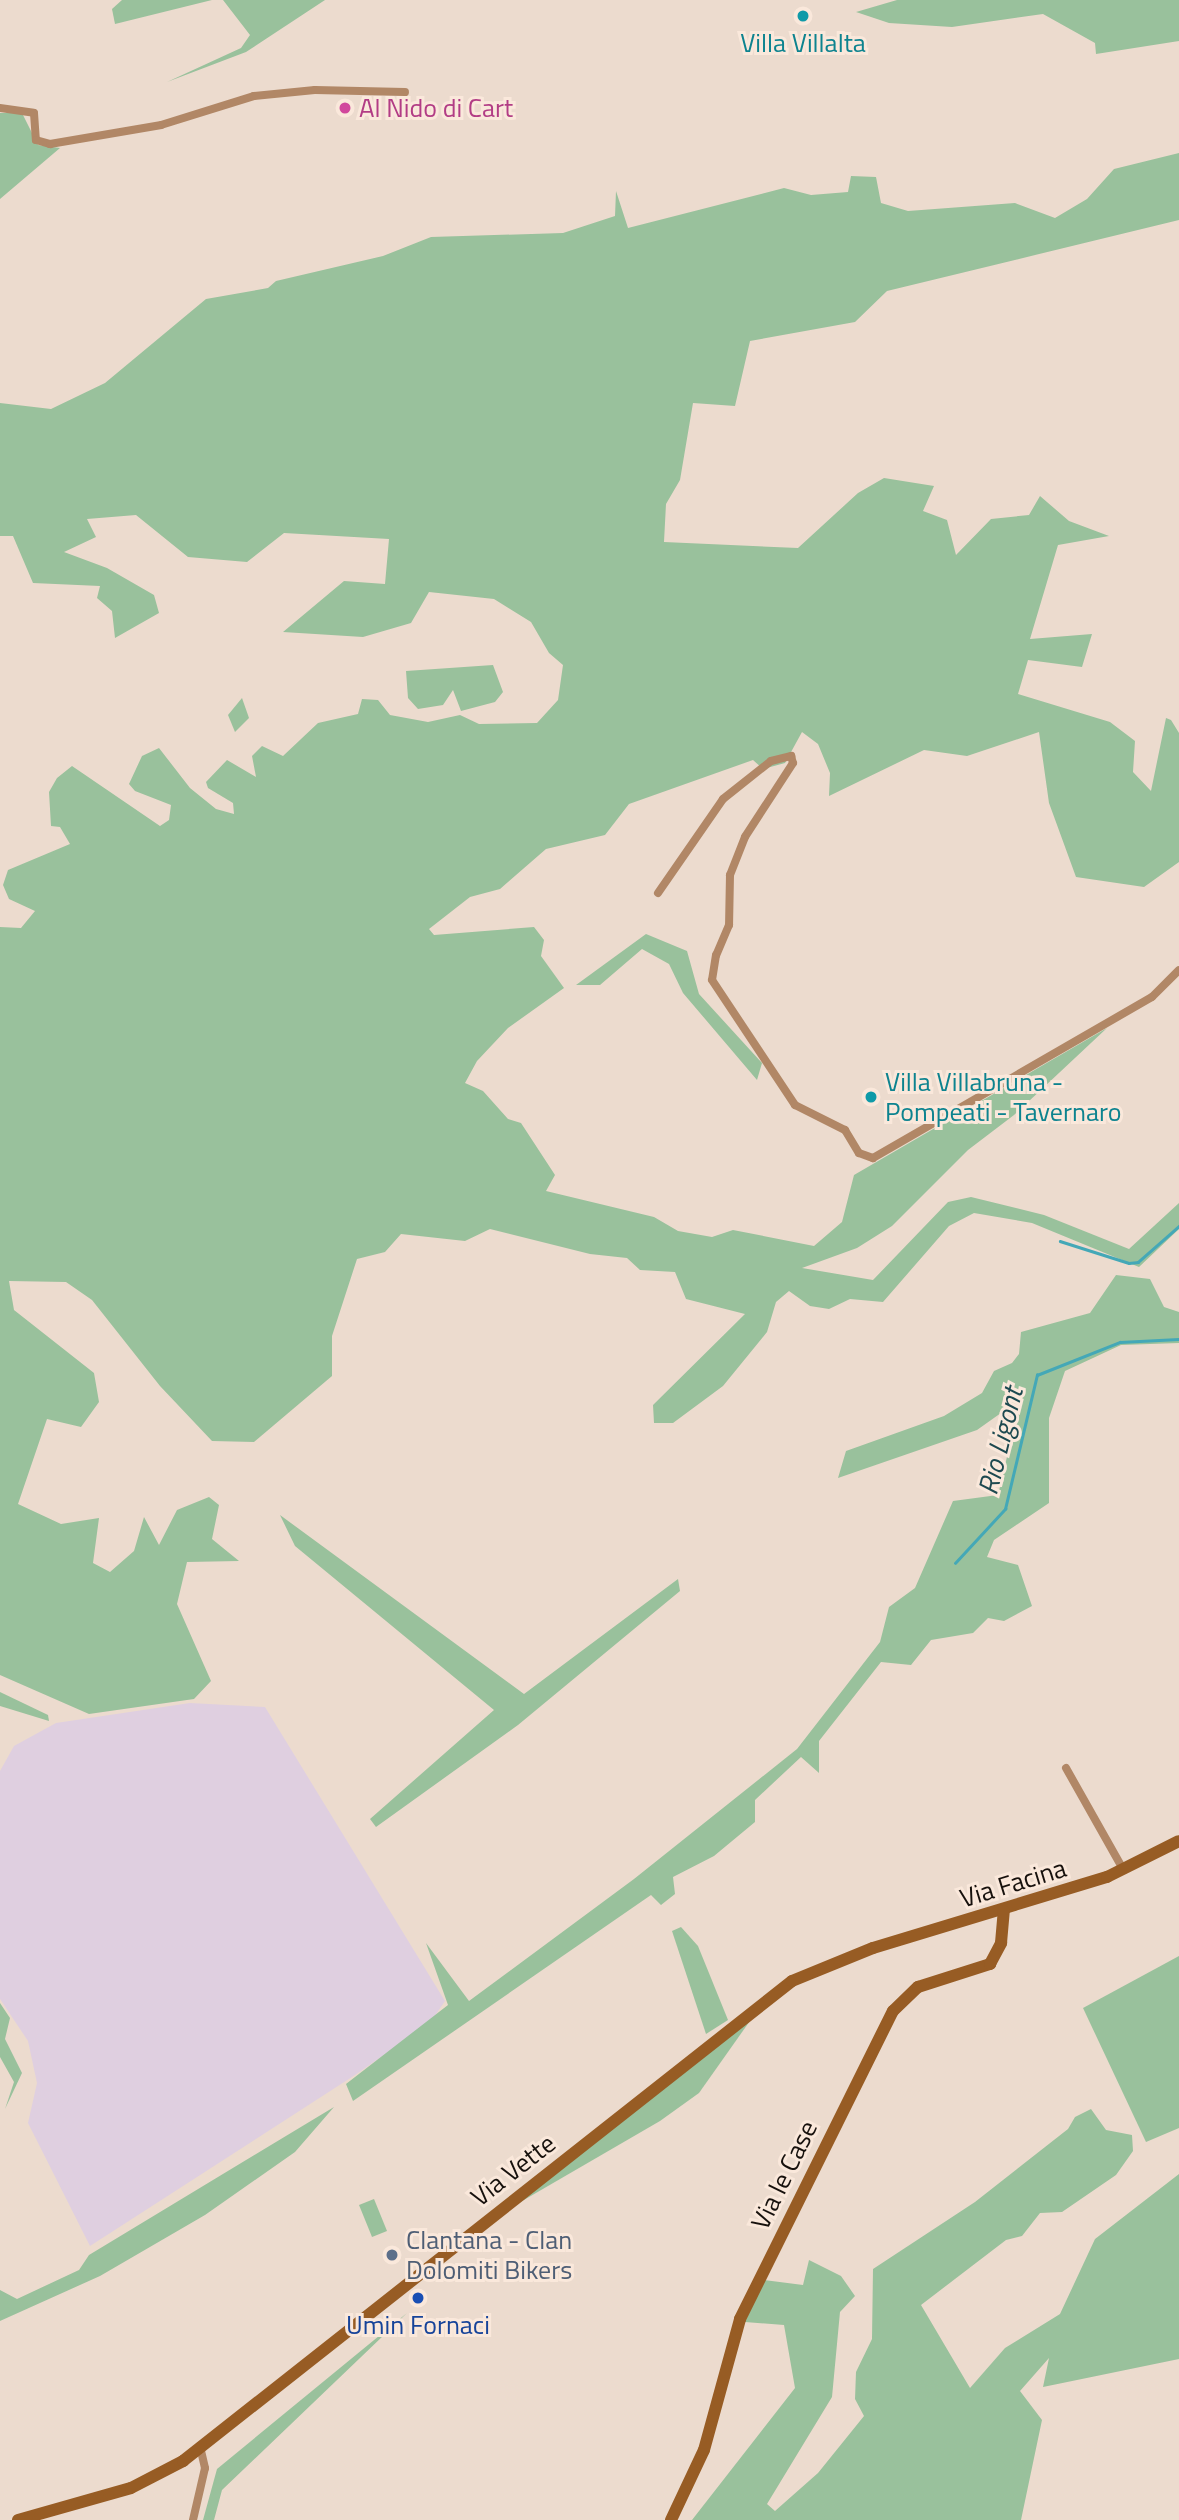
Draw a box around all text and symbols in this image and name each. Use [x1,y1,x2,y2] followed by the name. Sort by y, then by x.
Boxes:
[795,8,811,24] marker: Villa Villalta
[740,27,866,59] place label: Villa Villalta
[359,92,513,124] place label: Al Nido di Cart
[337,100,353,116] marker: Al Nido di Cart
[885,1066,1121,1128] place label: Villa Villabruna - Pompeati - Tavernaro
[863,1089,879,1105] marker: Villa Villabruna - Pompeati - Tavernaro
[971,1384,1029,1498] water label: Rio Ligont
[956,1852,1070,1914] street label: Via Facina
[744,2116,824,2234] street label: Via le Case
[465,2127,561,2213] street label: Via Vette
[406,2224,572,2286] place label: Clantana - Clan Dolomiti Bikers
[384,2247,400,2263] marker: Clantana - Clan Dolomiti Bikers
[410,2290,426,2306] marker: Umin Fornaci
[346,2309,490,2341] place label: Umin Fornaci

